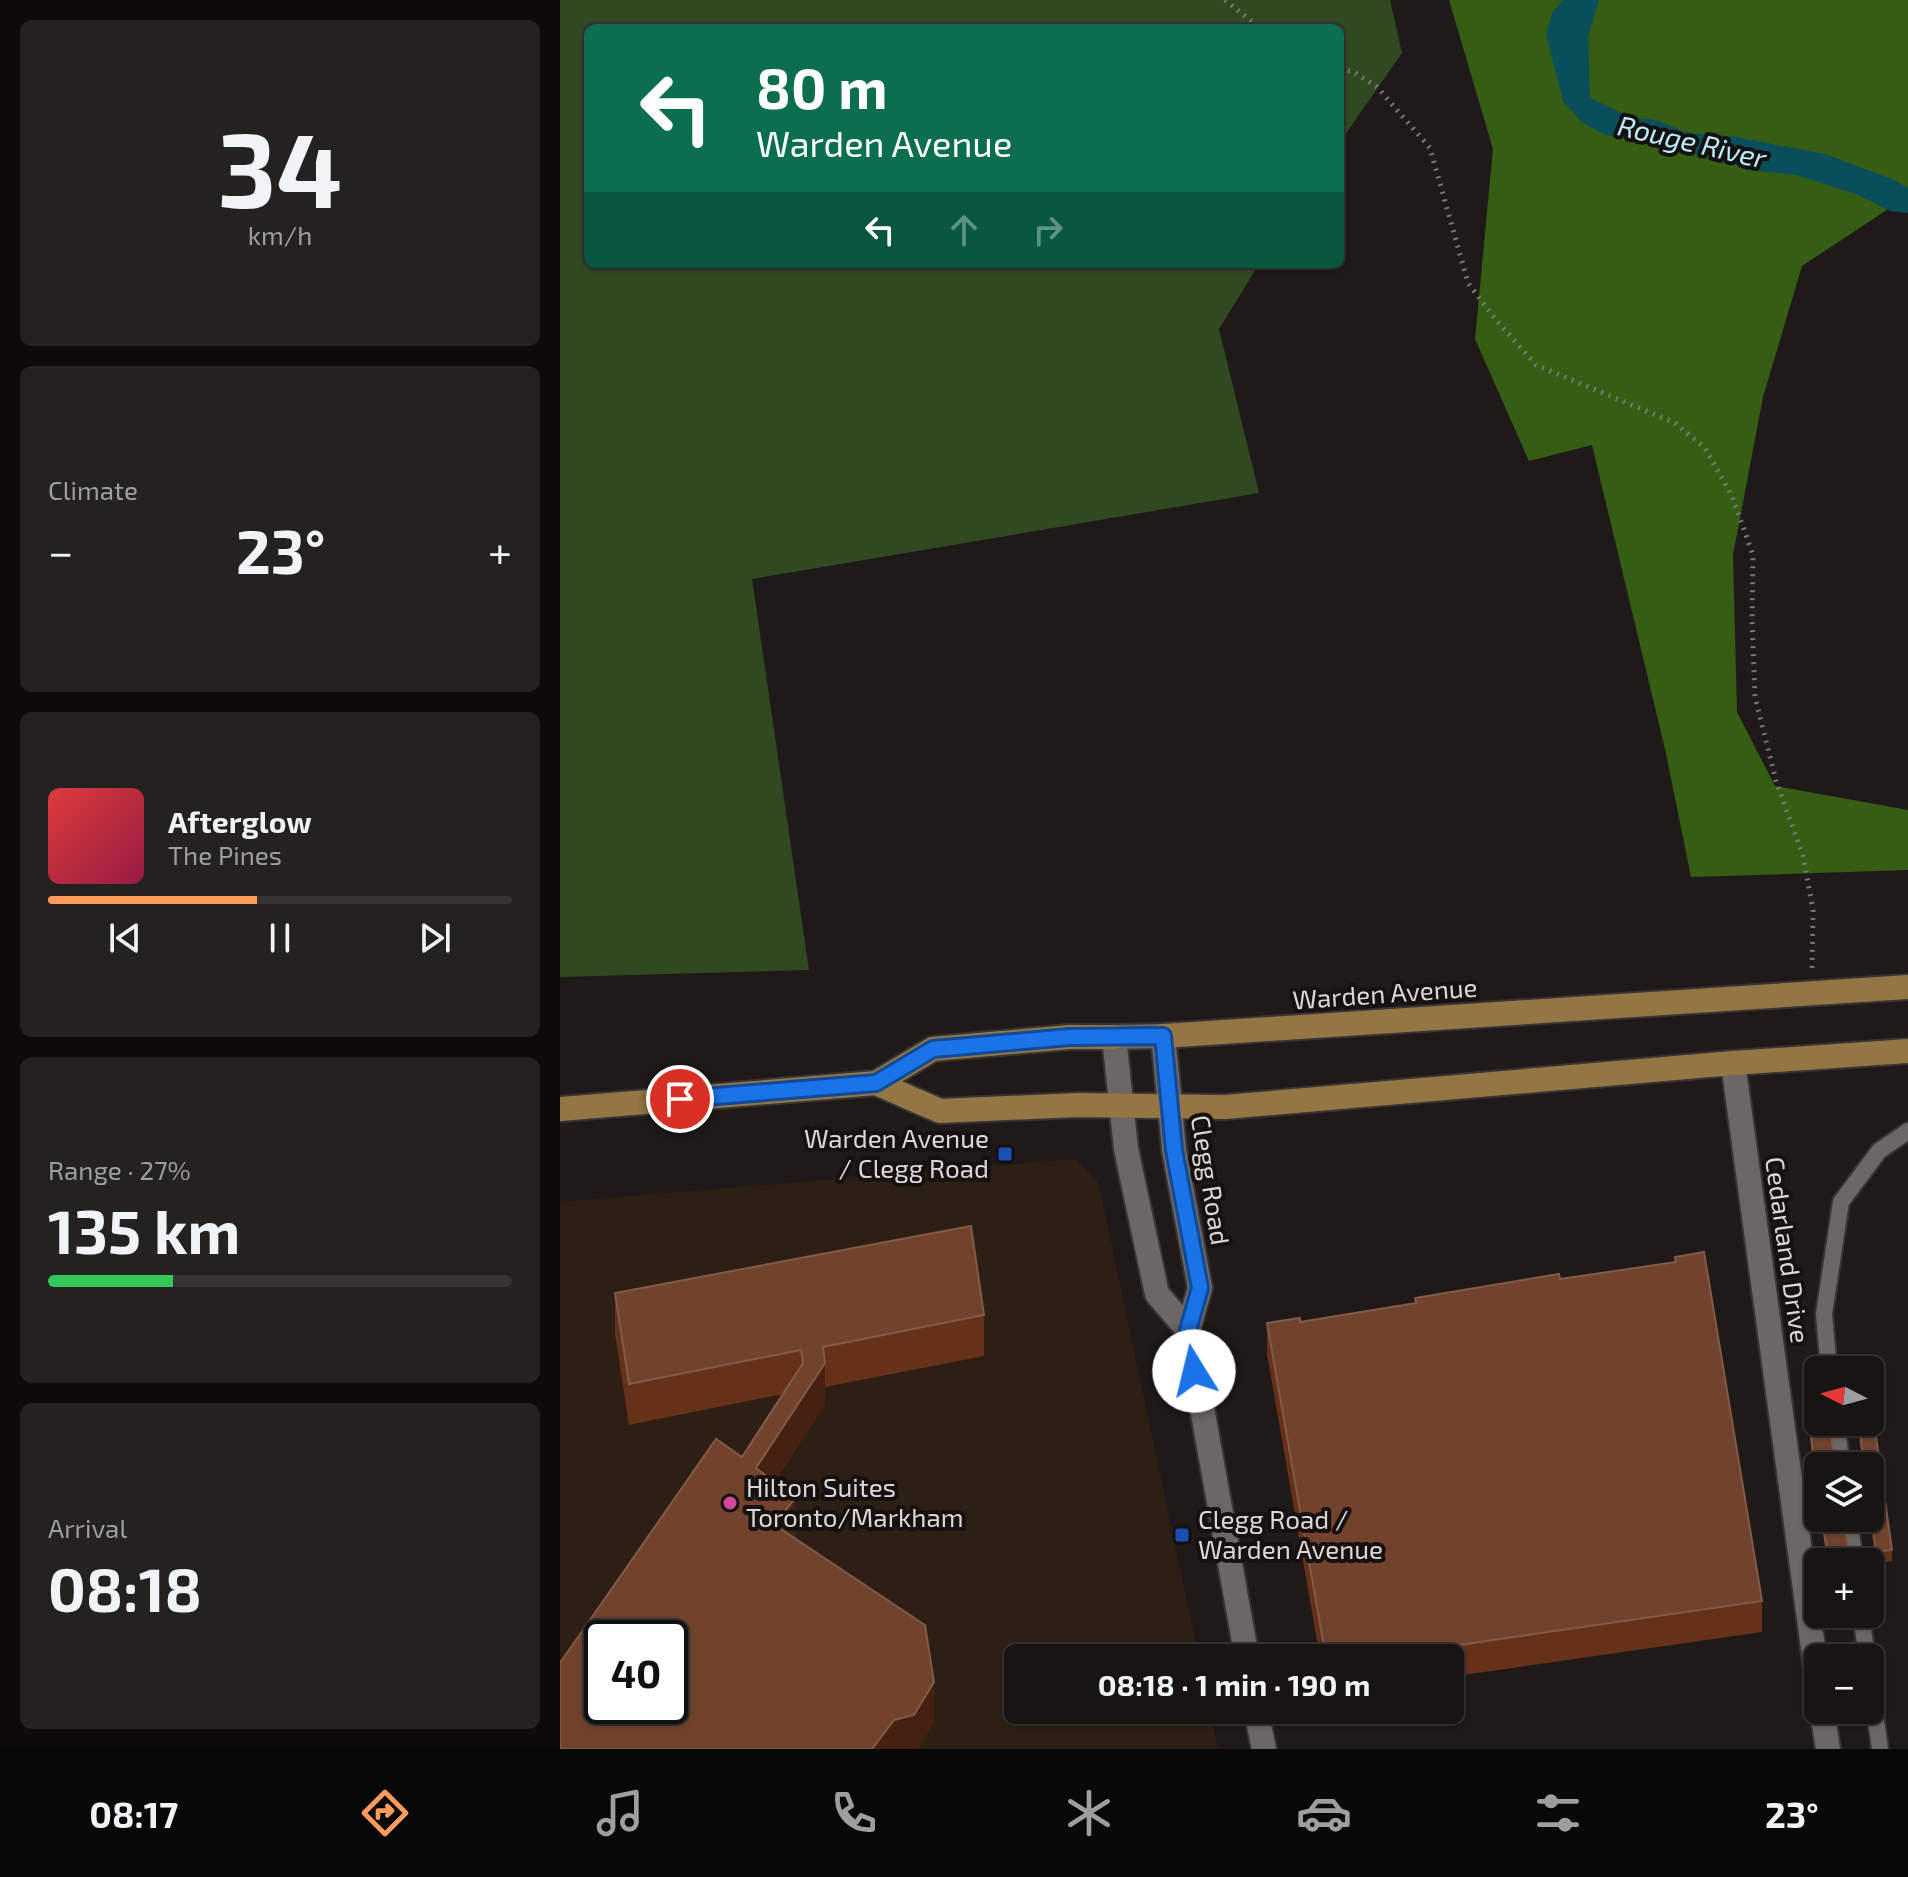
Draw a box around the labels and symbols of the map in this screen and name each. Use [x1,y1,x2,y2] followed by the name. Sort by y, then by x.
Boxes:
[1615,107,1771,175] water label: Rouge River
[1292,971,1478,1014] street label: Warden Avenue
[646,1065,714,1133] pin
[1186,1113,1237,1247] street label: Clegg Road
[804,1122,989,1183] place label: Warden Avenue / Clegg Road
[996,1145,1014,1163] marker: Warden Avenue / Clegg Road
[1760,1155,1817,1345] street label: Cedarland Drive
[1152,1329,1236,1413] position arrow
[1804,1356,1884,1436] north arrow
[746,1471,963,1532] place label: Hilton Suites Toronto/Markham
[721,1494,739,1512] marker: Hilton Suites Toronto/Markham
[1198,1503,1383,1564] place label: Clegg Road / Warden Avenue
[1173,1526,1191,1544] marker: Clegg Road / Warden Avenue
[584,1620,688,1724] speed limit sign: 40

